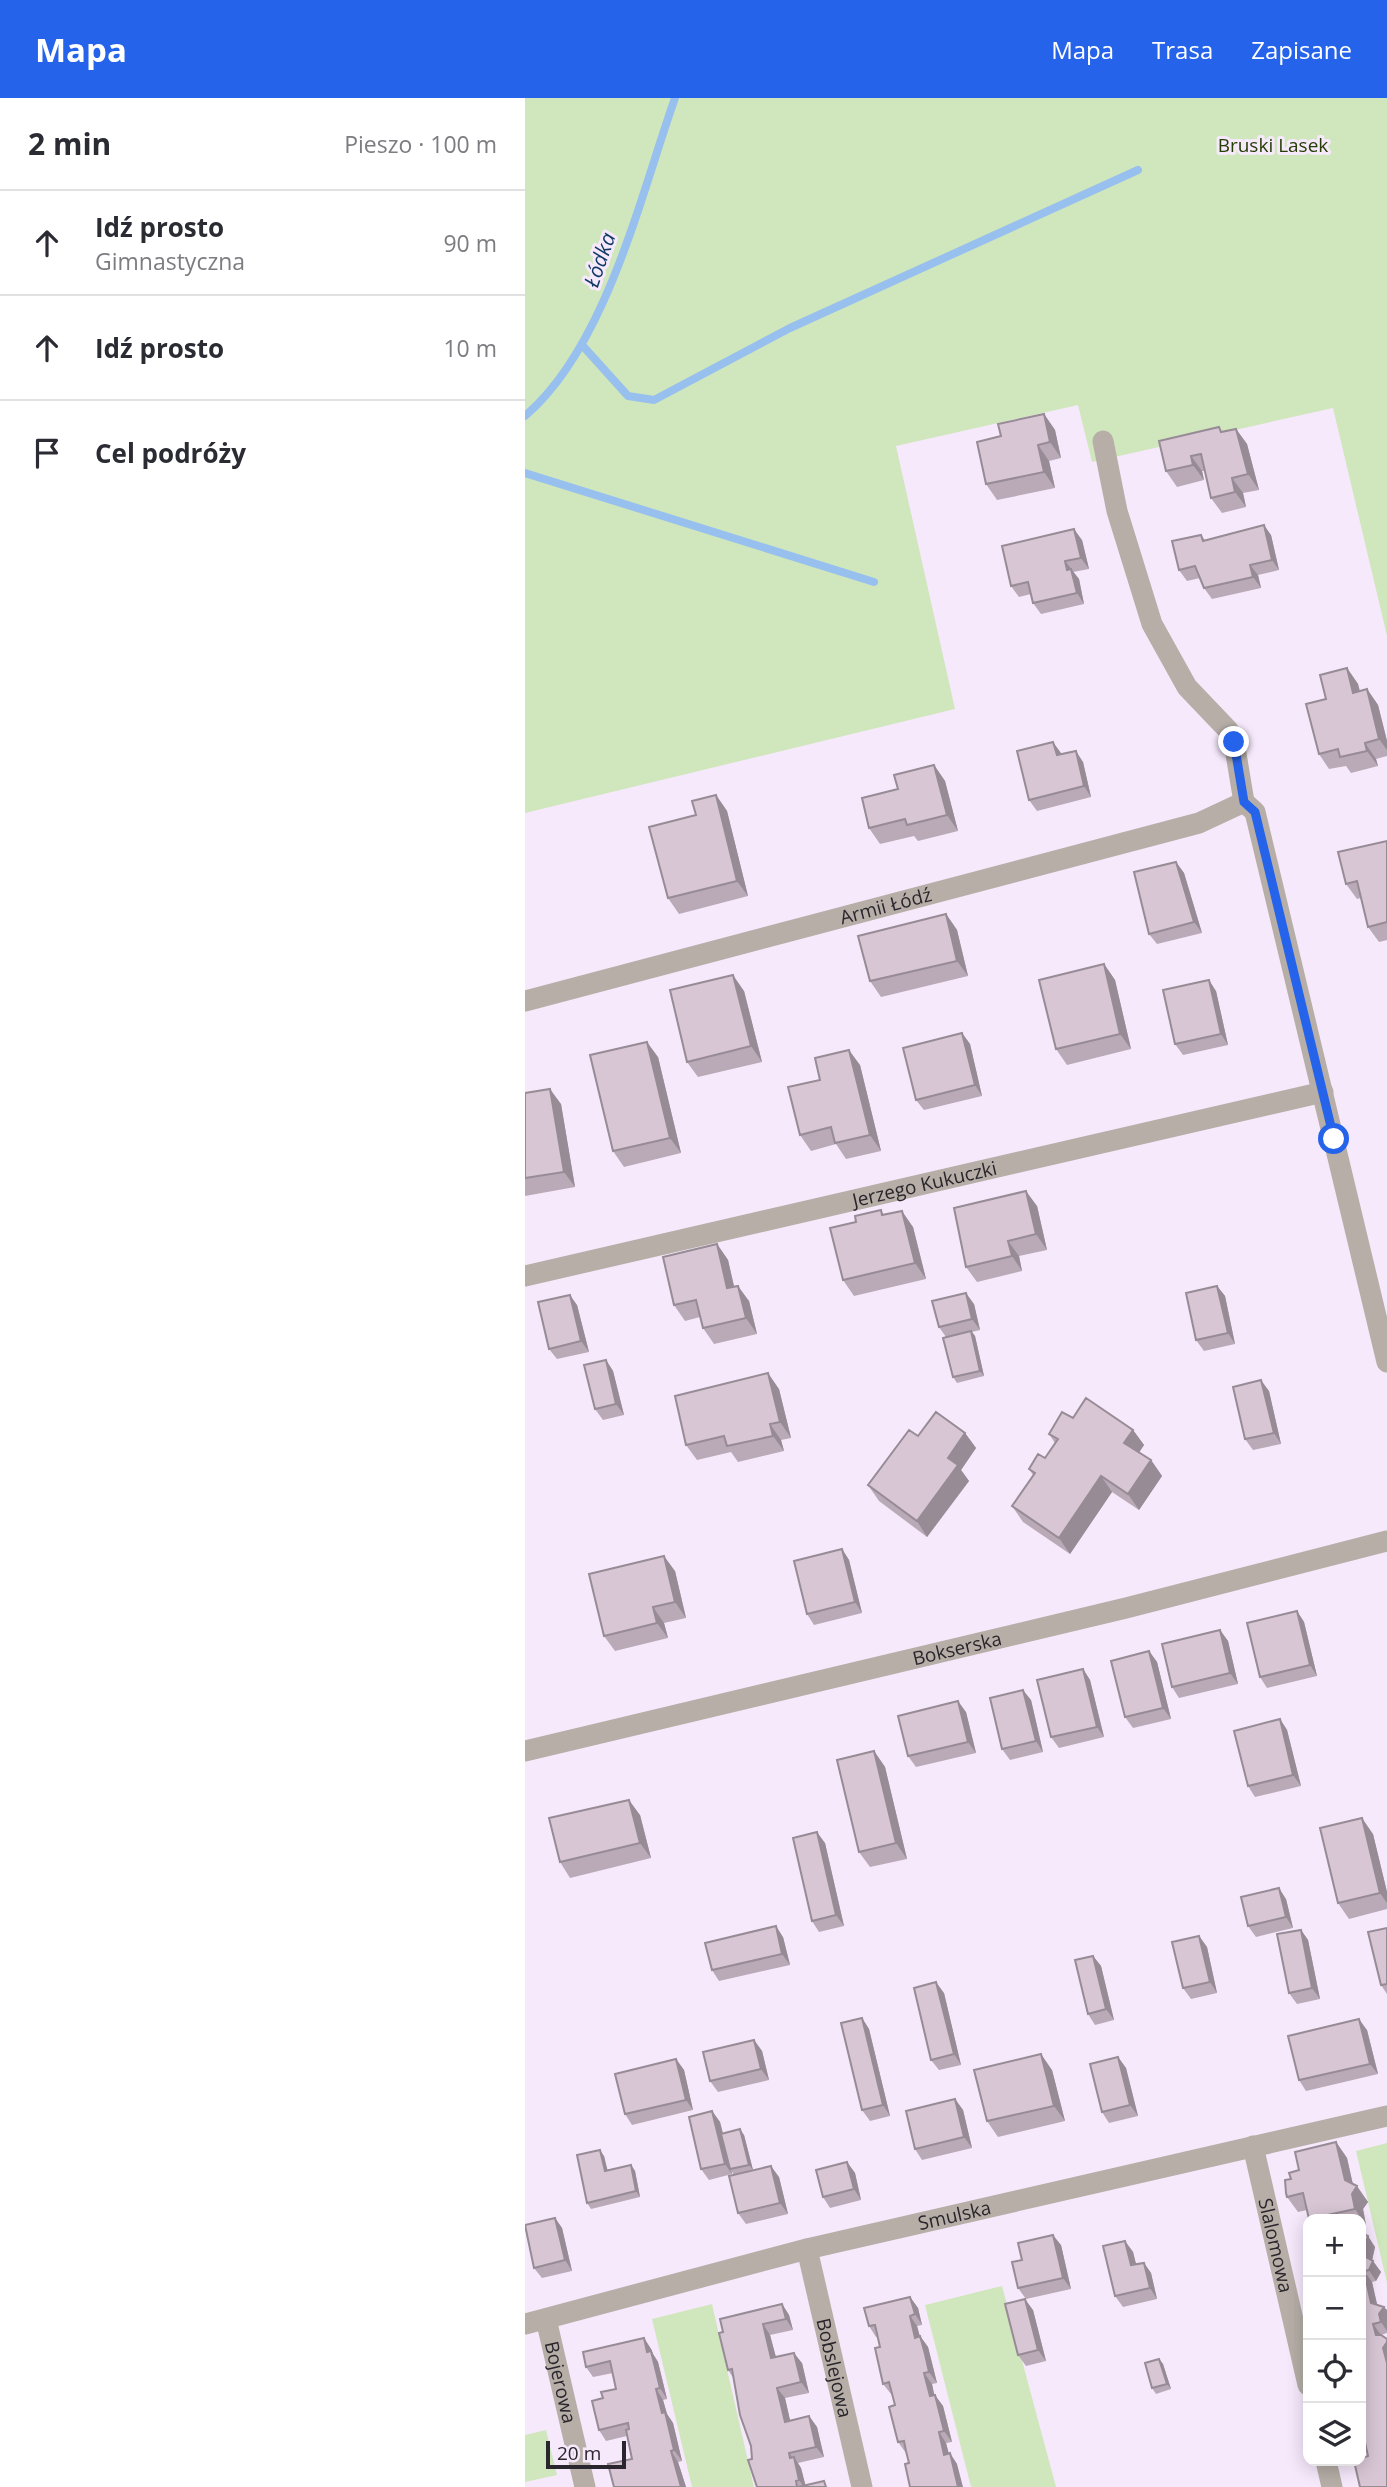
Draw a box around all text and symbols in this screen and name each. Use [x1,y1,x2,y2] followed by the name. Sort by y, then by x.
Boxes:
[35,27,127,72] text: Mapa
[1051,33,1114,66] text: Mapa
[1152,33,1213,66] text: Trasa
[1251,33,1352,66] text: Zapisane
[28,123,111,164] text: 2 min
[344,128,497,160] text: Pieszo · 100 m
[1218,132,1328,158] park label: Bruski Lasek
[95,209,224,245] text: Idź prosto
[28,224,66,262] icon: ahead
[443,227,497,259] text: 90 m
[577,228,621,291] water label: Łódka
[95,245,245,277] text: Gimnastyczna
[28,329,66,367] icon: ahead
[95,330,224,366] text: Idź prosto
[443,332,497,364] text: 10 m
[28,434,66,472] icon: arrive
[95,435,246,471] text: Cel podróży
[1218,726,1249,757] route end
[837,881,934,930] street label: Armii Łódź
[1318,1123,1349,1154] route start
[848,1155,999,1214] street label: Jerzego Kukuczki
[910,1625,1004,1671] street label: Bokserska
[915,2194,993,2236] street label: Smulska
[1252,2196,1299,2295] street label: Slalomowa
[1303,2214,1366,2466] map controls
[1303,2214,1366,2277] button: +
[1303,2277,1366,2340] button: −
[810,2316,859,2420] street label: Bobslejowa
[539,2339,583,2426] street label: Bojerowa
[1303,2340,1366,2403] button: locate
[1303,2403,1366,2466] button: layers
[546,2438,627,2470] scale bar
[557,2440,601,2466] text: 20 m

